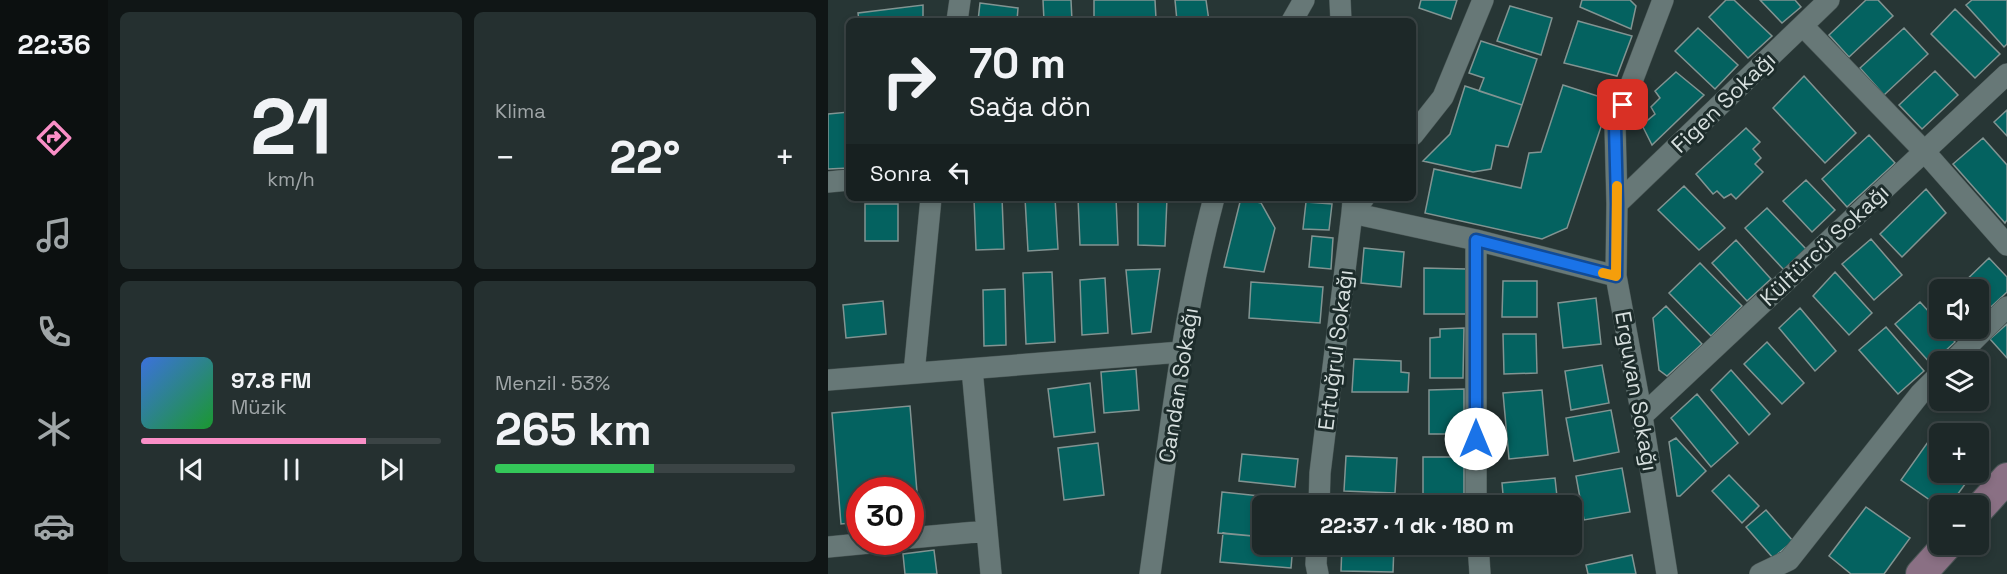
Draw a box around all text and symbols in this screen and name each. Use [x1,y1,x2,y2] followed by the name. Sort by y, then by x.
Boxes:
[17,27,91,62] text: 22:36
[969,37,1066,90] text: 70 m
[870,42,948,120] icon: right
[1665,45,1781,159] street label: Figen Sokağı
[250,77,332,177] text: 21
[1597,79,1648,130] pin
[1606,88,1639,121] icon: arrive
[969,89,1091,124] text: Sağa dön
[495,98,546,124] text: Klima
[33,117,75,159] icon: directions
[609,129,681,186] text: 22°
[495,137,515,179] text: −
[775,137,795,179] text: +
[943,156,976,189] icon: left
[870,159,931,187] text: Sonra
[267,166,315,192] text: km/h
[1754,178,1894,312] street label: Kültürcü Sokağı
[33,214,75,256] icon: music
[1311,268,1359,432] street label: Ertuğrul Sokağı
[1929,279,1989,555] map controls
[1929,279,1989,339] button: sound
[1152,305,1204,465] street label: Candan Sokağı
[1609,309,1665,473] street label: Erguvan Sokağı
[33,311,75,353] icon: phone
[1929,351,1989,411] button: layers
[231,366,311,394] text: 97.8 FM
[495,370,610,396] text: Menzil · 53%
[231,394,287,420] text: Müzik
[495,401,652,458] text: 265 km
[1444,407,1508,471] position arrow
[33,408,75,450] icon: climate
[1929,423,1989,483] button: +
[175,453,208,486] icon: previous
[275,453,308,486] icon: pause
[375,453,408,486] icon: next
[846,477,924,555] speed limit sign: 30
[1929,495,1989,555] button: −
[33,505,75,547] icon: car
[1320,511,1514,539] text: 22:37 · 1 dk · 180 m

